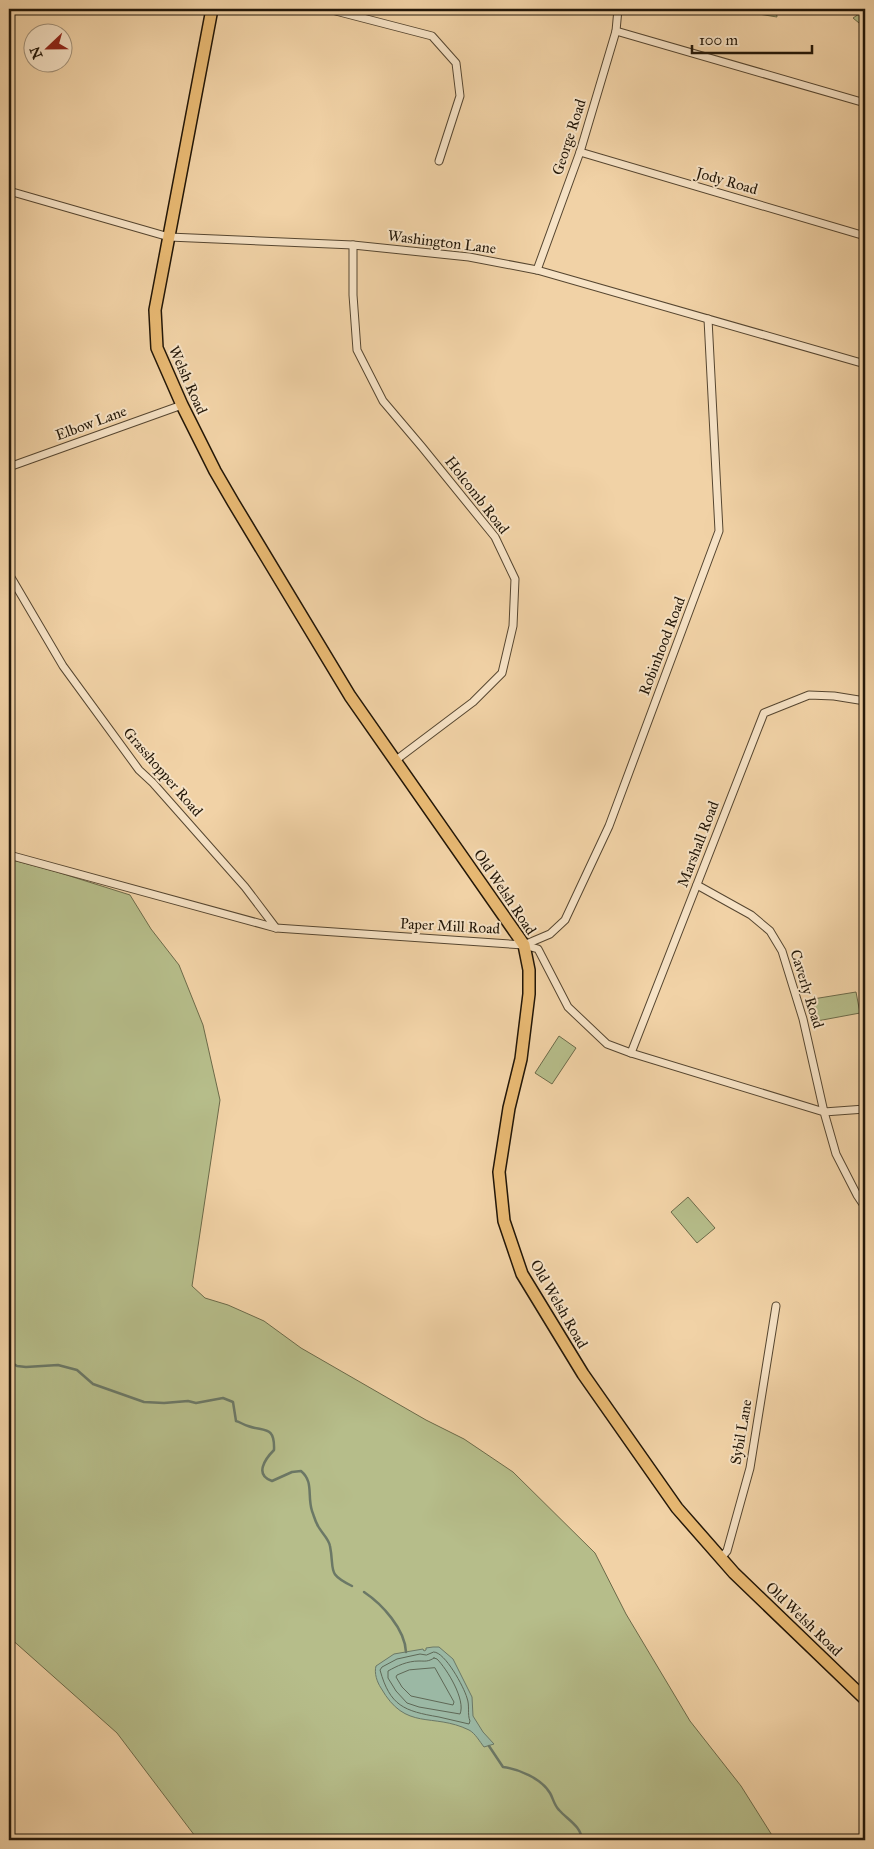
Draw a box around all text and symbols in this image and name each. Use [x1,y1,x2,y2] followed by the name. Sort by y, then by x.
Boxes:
[22,22,72,72] north arrow
[692,22,812,54] scale bar
[699,31,739,49] text: 100 m
[26,44,47,61] text: N
[548,96,590,177] street label: George Road
[692,163,760,199] street label: Jody Road
[387,226,497,258] street label: Washington Lane
[165,343,211,417] street label: Welsh Road
[53,402,129,444] street label: Elbow Lane
[441,453,513,538] street label: Holcomb Road
[635,594,689,698] street label: Robinhood Road
[119,724,207,820] street label: Grasshopper Road
[673,798,723,890] street label: Marshall Road
[470,846,540,939] street label: Old Welsh Road
[400,914,501,938] street label: Paper Mill Road
[787,948,828,1031] street label: Caverly Road
[526,1257,592,1352] street label: Old Welsh Road
[726,1398,756,1466] street label: Sybil Lane
[762,1578,846,1660] street label: Old Welsh Road

